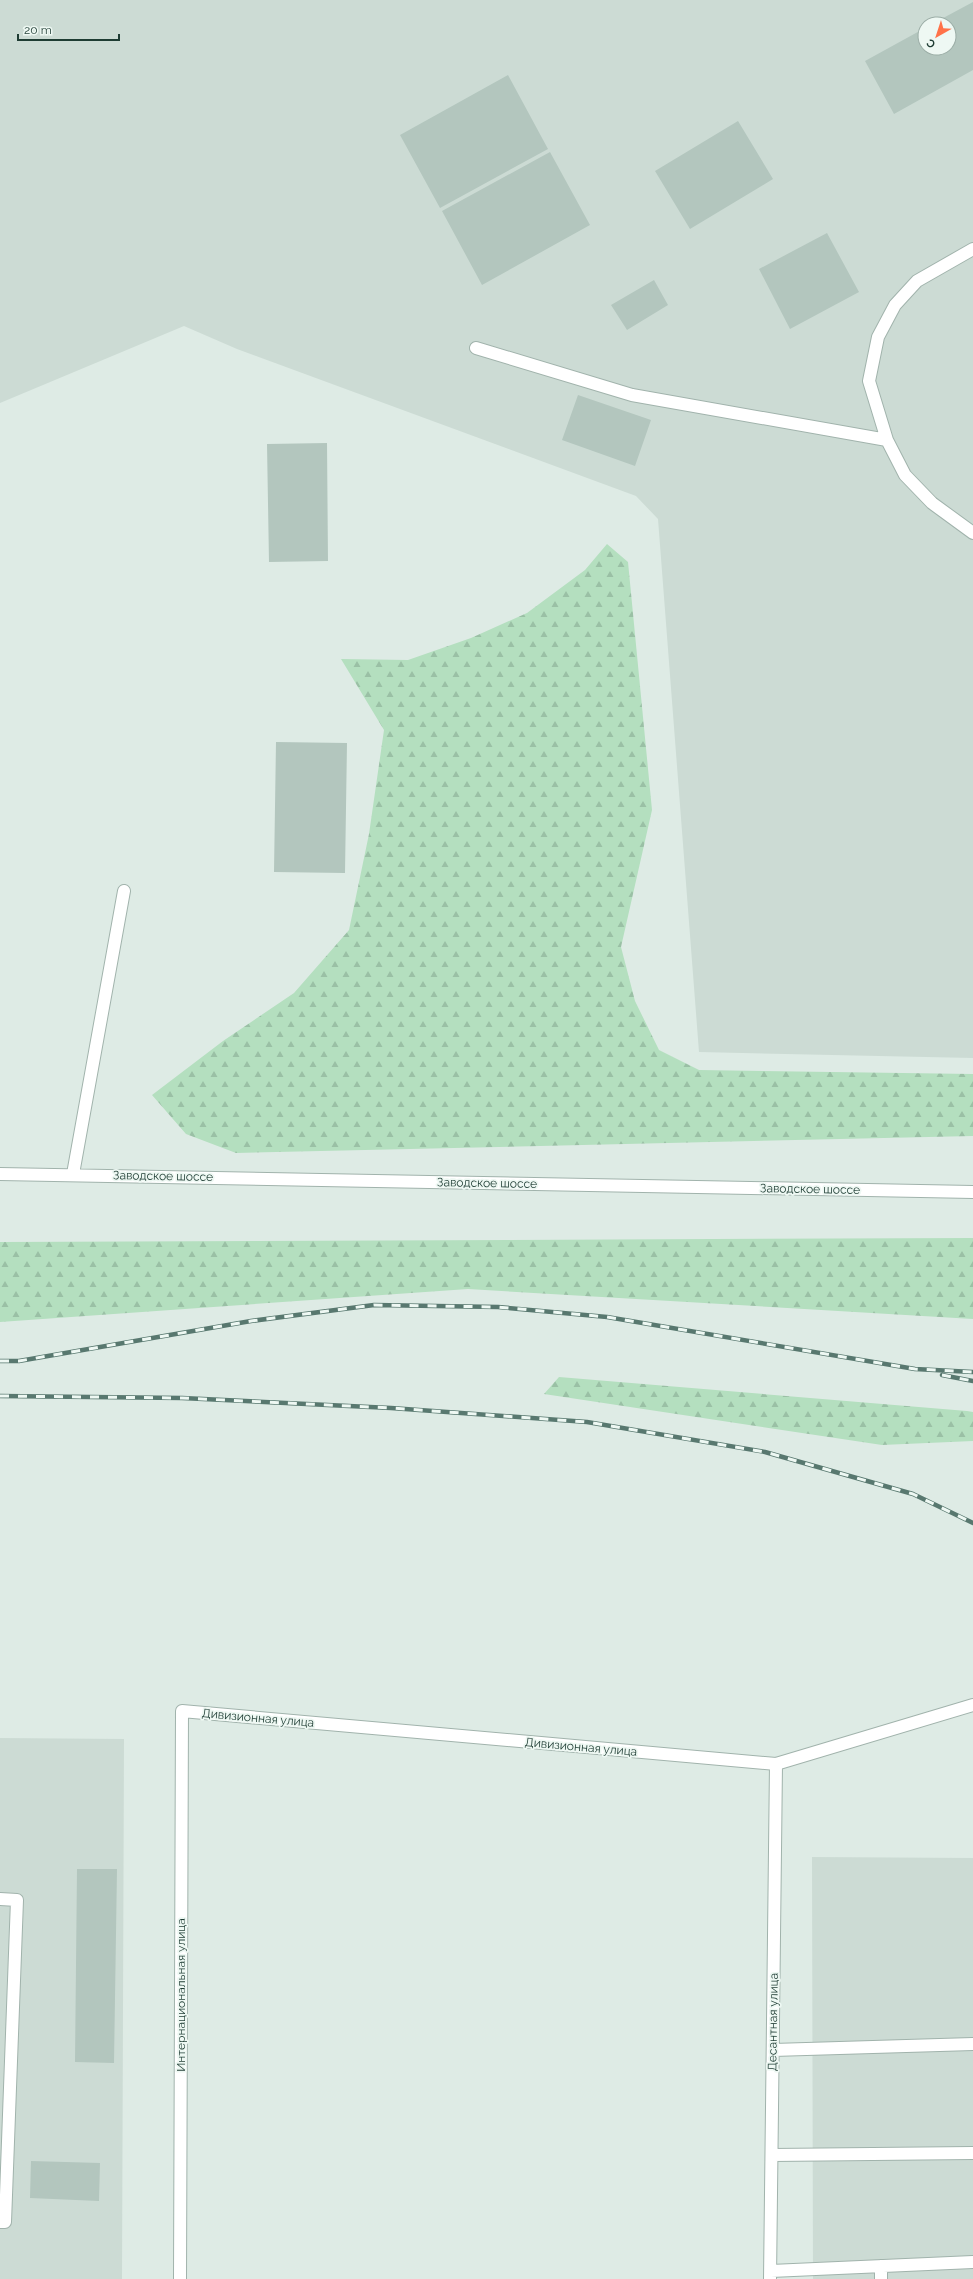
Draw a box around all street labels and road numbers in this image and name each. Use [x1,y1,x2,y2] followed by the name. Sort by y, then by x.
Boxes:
[113,1168,213,1184] street label: Заводское шоссе
[437,1175,537,1191] street label: Заводское шоссе
[760,1181,860,1197] street label: Заводское шоссе
[201,1706,315,1730] street label: Дивизионная улица
[524,1735,638,1759] street label: Дивизионная улица
[174,1918,188,2072] street label: Интернациональная улица
[765,1973,781,2071] street label: Десантная улица

